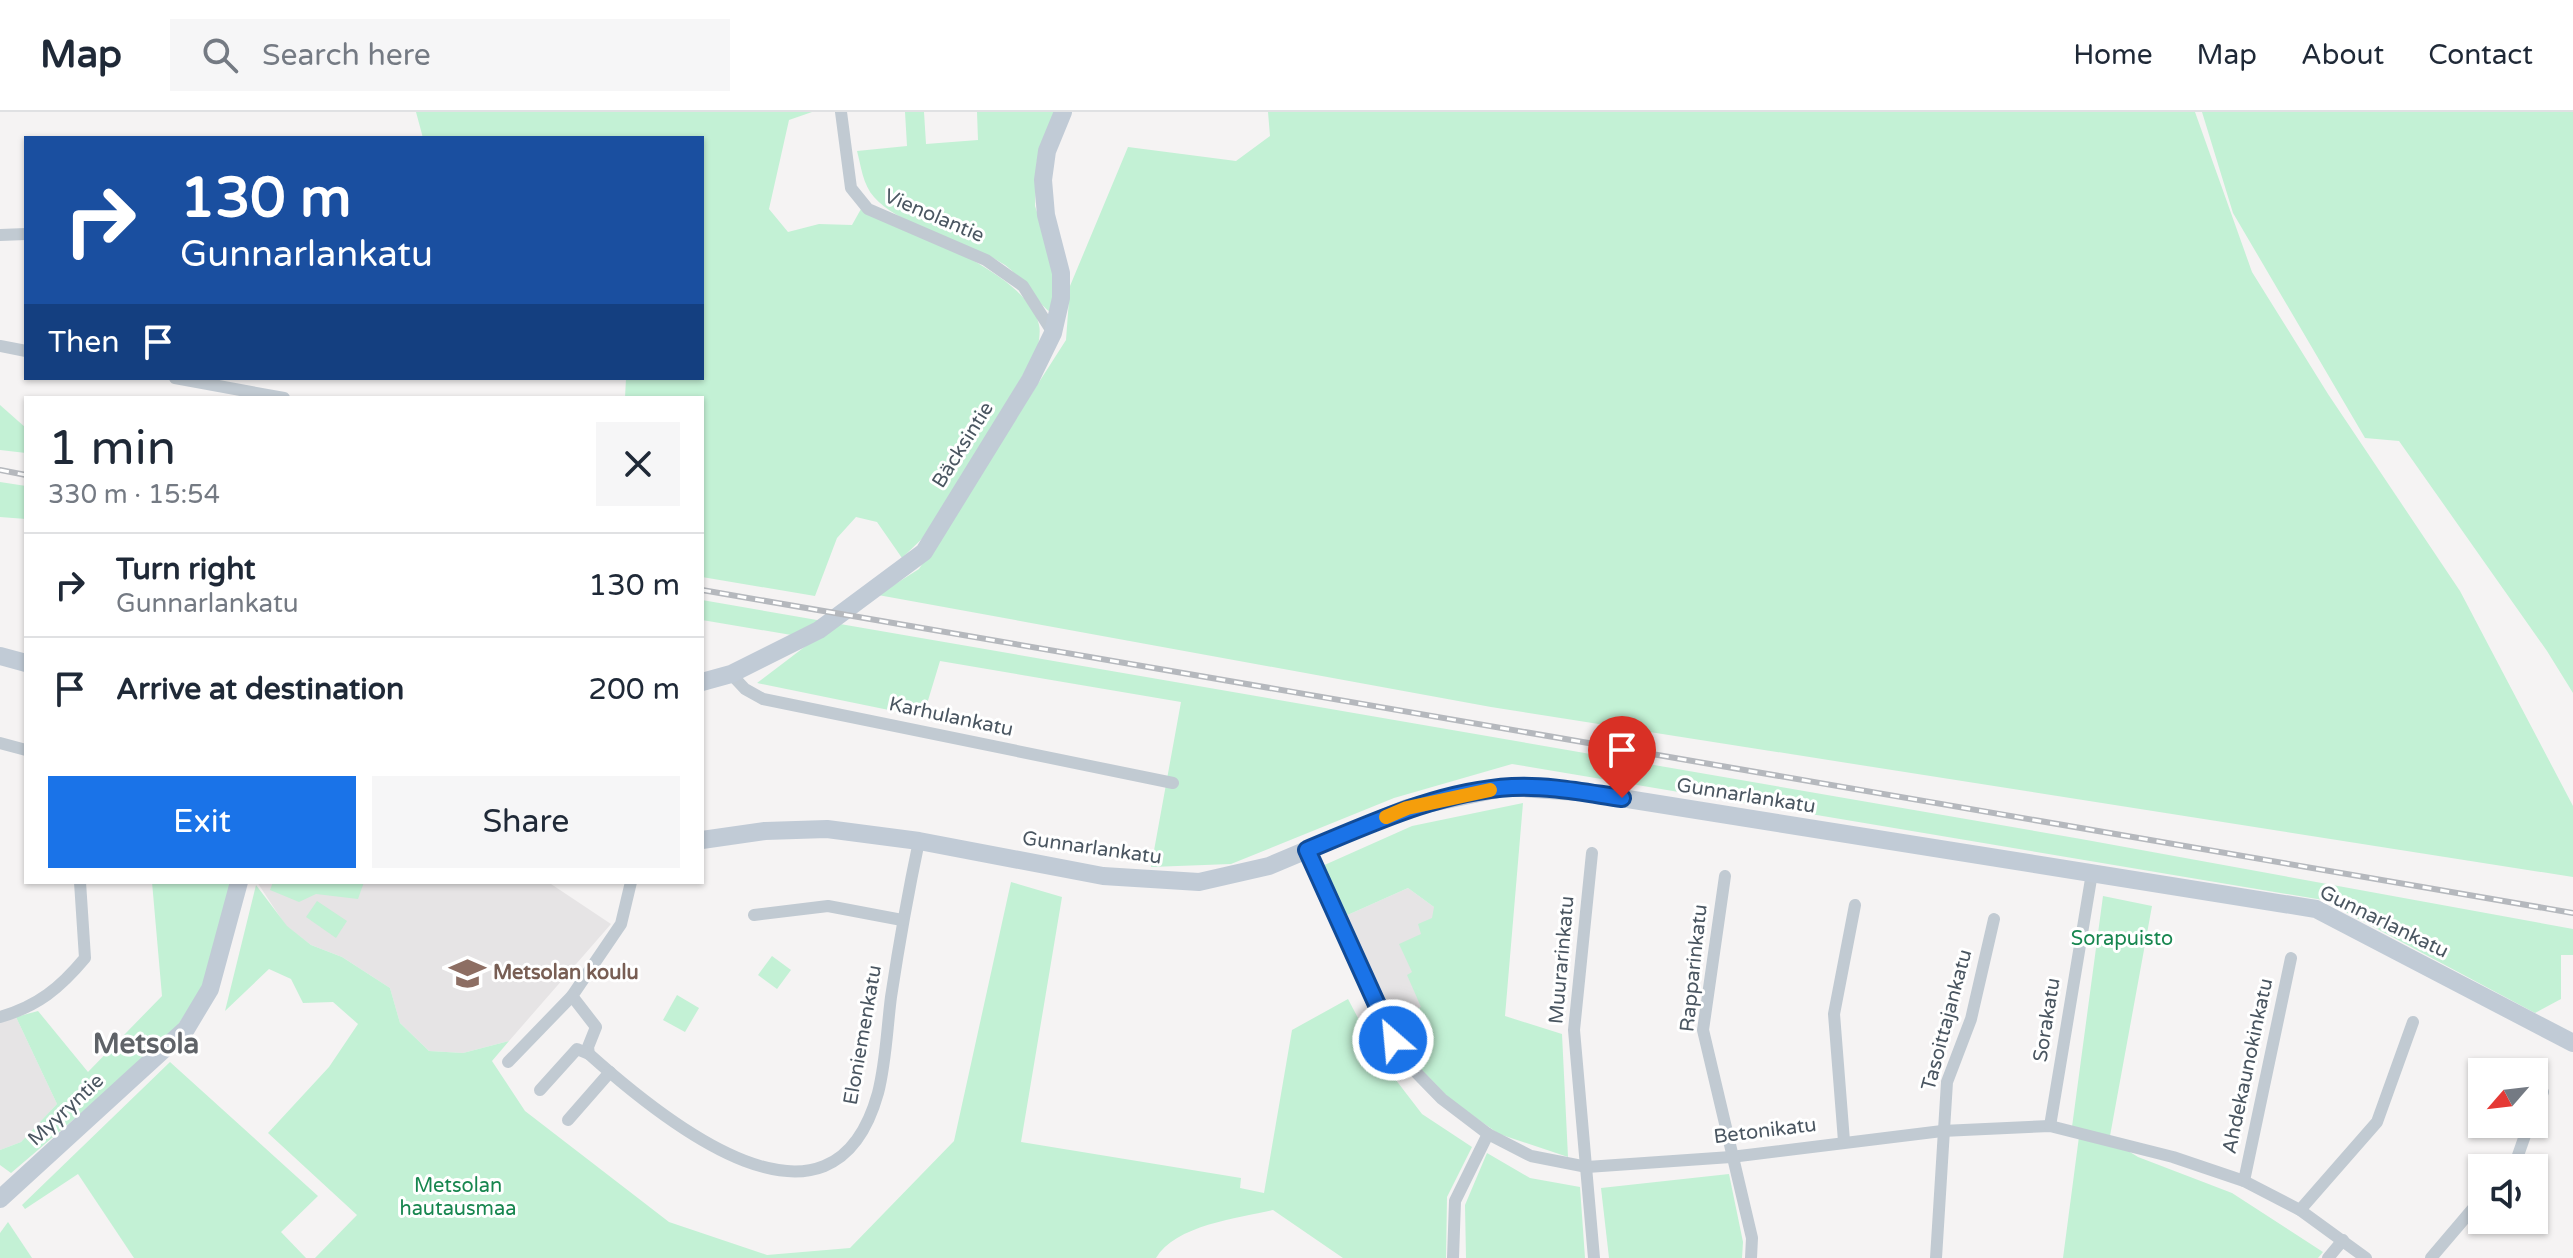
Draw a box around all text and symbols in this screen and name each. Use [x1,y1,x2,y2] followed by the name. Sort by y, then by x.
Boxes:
[170,19,730,91] search box
[40,32,122,78] text: Map
[198,33,242,77] icon: search
[262,37,431,74] text: Search here
[2073,38,2153,72] text: Home
[2197,38,2257,72] text: Map
[2301,38,2384,72] text: About
[2428,38,2533,72] text: Contact
[180,165,351,232] text: 130 m
[48,168,152,272] icon: right
[880,184,988,248] street label: Vienolantie
[180,233,433,276] text: Gunnarlankatu
[136,320,180,364] icon: arrive
[48,324,120,361] text: Then
[927,397,999,493] street label: Bäcksintie
[48,420,176,478] text: 1 min
[596,422,680,506] button: close
[48,479,220,510] text: 330 m · 15:54
[116,551,256,588] text: Turn right
[48,563,92,607] icon: right
[588,567,680,604] text: 130 m
[116,588,299,619] text: Gunnarlankatu
[48,667,92,711] icon: arrive
[116,671,404,708] text: Arrive at destination
[588,671,680,708] text: 200 m
[887,692,1015,742] street label: Karhulankatu
[1588,716,1656,798] pin
[1600,728,1644,772] icon: arrive
[1675,773,1817,819] street label: Gunnarlankatu
[48,776,356,868] button: Exit
[372,776,680,868] button: Share
[1021,826,1163,870] street label: Gunnarlankatu
[2316,880,2452,964] street label: Gunnarlankatu
[1544,895,1580,1025] street label: Muurarinkatu
[1675,903,1713,1033] street label: Rapparinkatu
[2071,927,2173,951] park label: Sorapuisto
[1917,947,1977,1093] street label: Tasoittajankatu
[448,954,486,992] school or university icon: Metsolan koulu
[493,961,639,985] place label: Metsolan koulu
[839,963,887,1107] street label: Eloniemenkatu
[2029,976,2065,1064] street label: Sorakatu
[2218,976,2278,1156] street label: Ahdekaunokinkatu
[1351,998,1435,1082] position arrow
[93,1027,199,1061] district label: Metsola
[2468,1058,2548,1138] north arrow
[2468,1058,2548,1234] map controls
[23,1069,109,1151] street label: Myyryntie
[1712,1113,1818,1149] street label: Betonikatu
[2468,1154,2548,1234] button: sound
[400,1174,516,1221] park label: Metsolan hautausmaa

